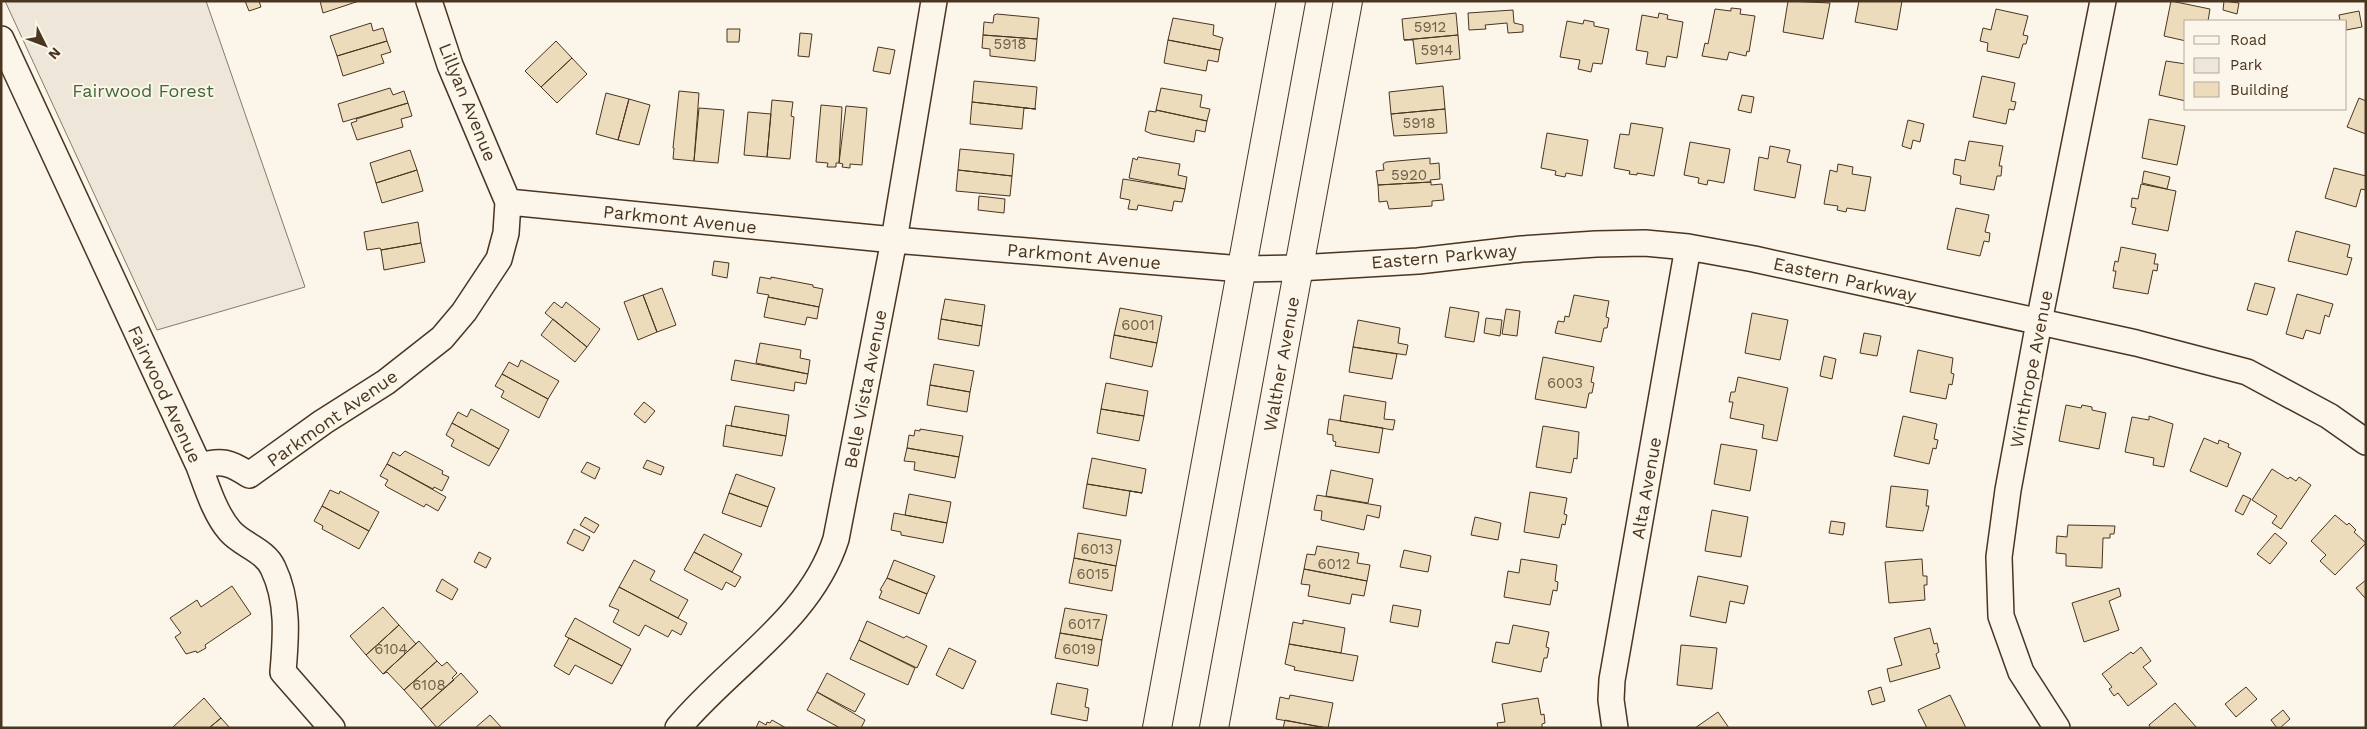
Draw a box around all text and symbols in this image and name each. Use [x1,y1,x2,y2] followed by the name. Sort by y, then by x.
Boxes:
[1414,18,1446,36] house number: 5912
[20,20,70,70] north arrow
[2184,20,2347,110] legend
[2230,31,2267,49] text: Road
[993,35,1027,53] house number: 5918
[435,40,501,164] street label: Lillyan Avenue
[1420,41,1454,59] house number: 5914
[45,44,64,63] text: N
[2230,56,2263,74] text: Park
[72,80,214,101] park label: Fairwood Forest
[2230,81,2288,99] text: Building
[1402,114,1436,132] house number: 5918
[1391,166,1427,184] house number: 5920
[602,200,758,238] street label: Parkmont Avenue
[1006,239,1162,273] street label: Parkmont Avenue
[1370,239,1518,273] street label: Eastern Parkway
[1771,252,1919,306] street label: Eastern Parkway
[2005,288,2057,450] street label: Winthrope Avenue
[1259,295,1303,433] street label: Walther Avenue
[839,308,891,470] street label: Belle Vista Avenue
[1121,316,1155,334] house number: 6001
[124,322,206,466] street label: Fairwood Avenue
[263,365,401,471] street label: Parkmont Avenue
[1547,374,1583,392] house number: 6003
[1627,435,1665,541] street label: Alta Avenue
[1080,540,1114,558] house number: 6013
[1317,555,1351,573] house number: 6012
[1076,565,1110,583] house number: 6015
[1068,615,1100,633] house number: 6017
[374,640,408,658] house number: 6104
[1062,640,1096,658] house number: 6019
[412,676,446,694] house number: 6108

